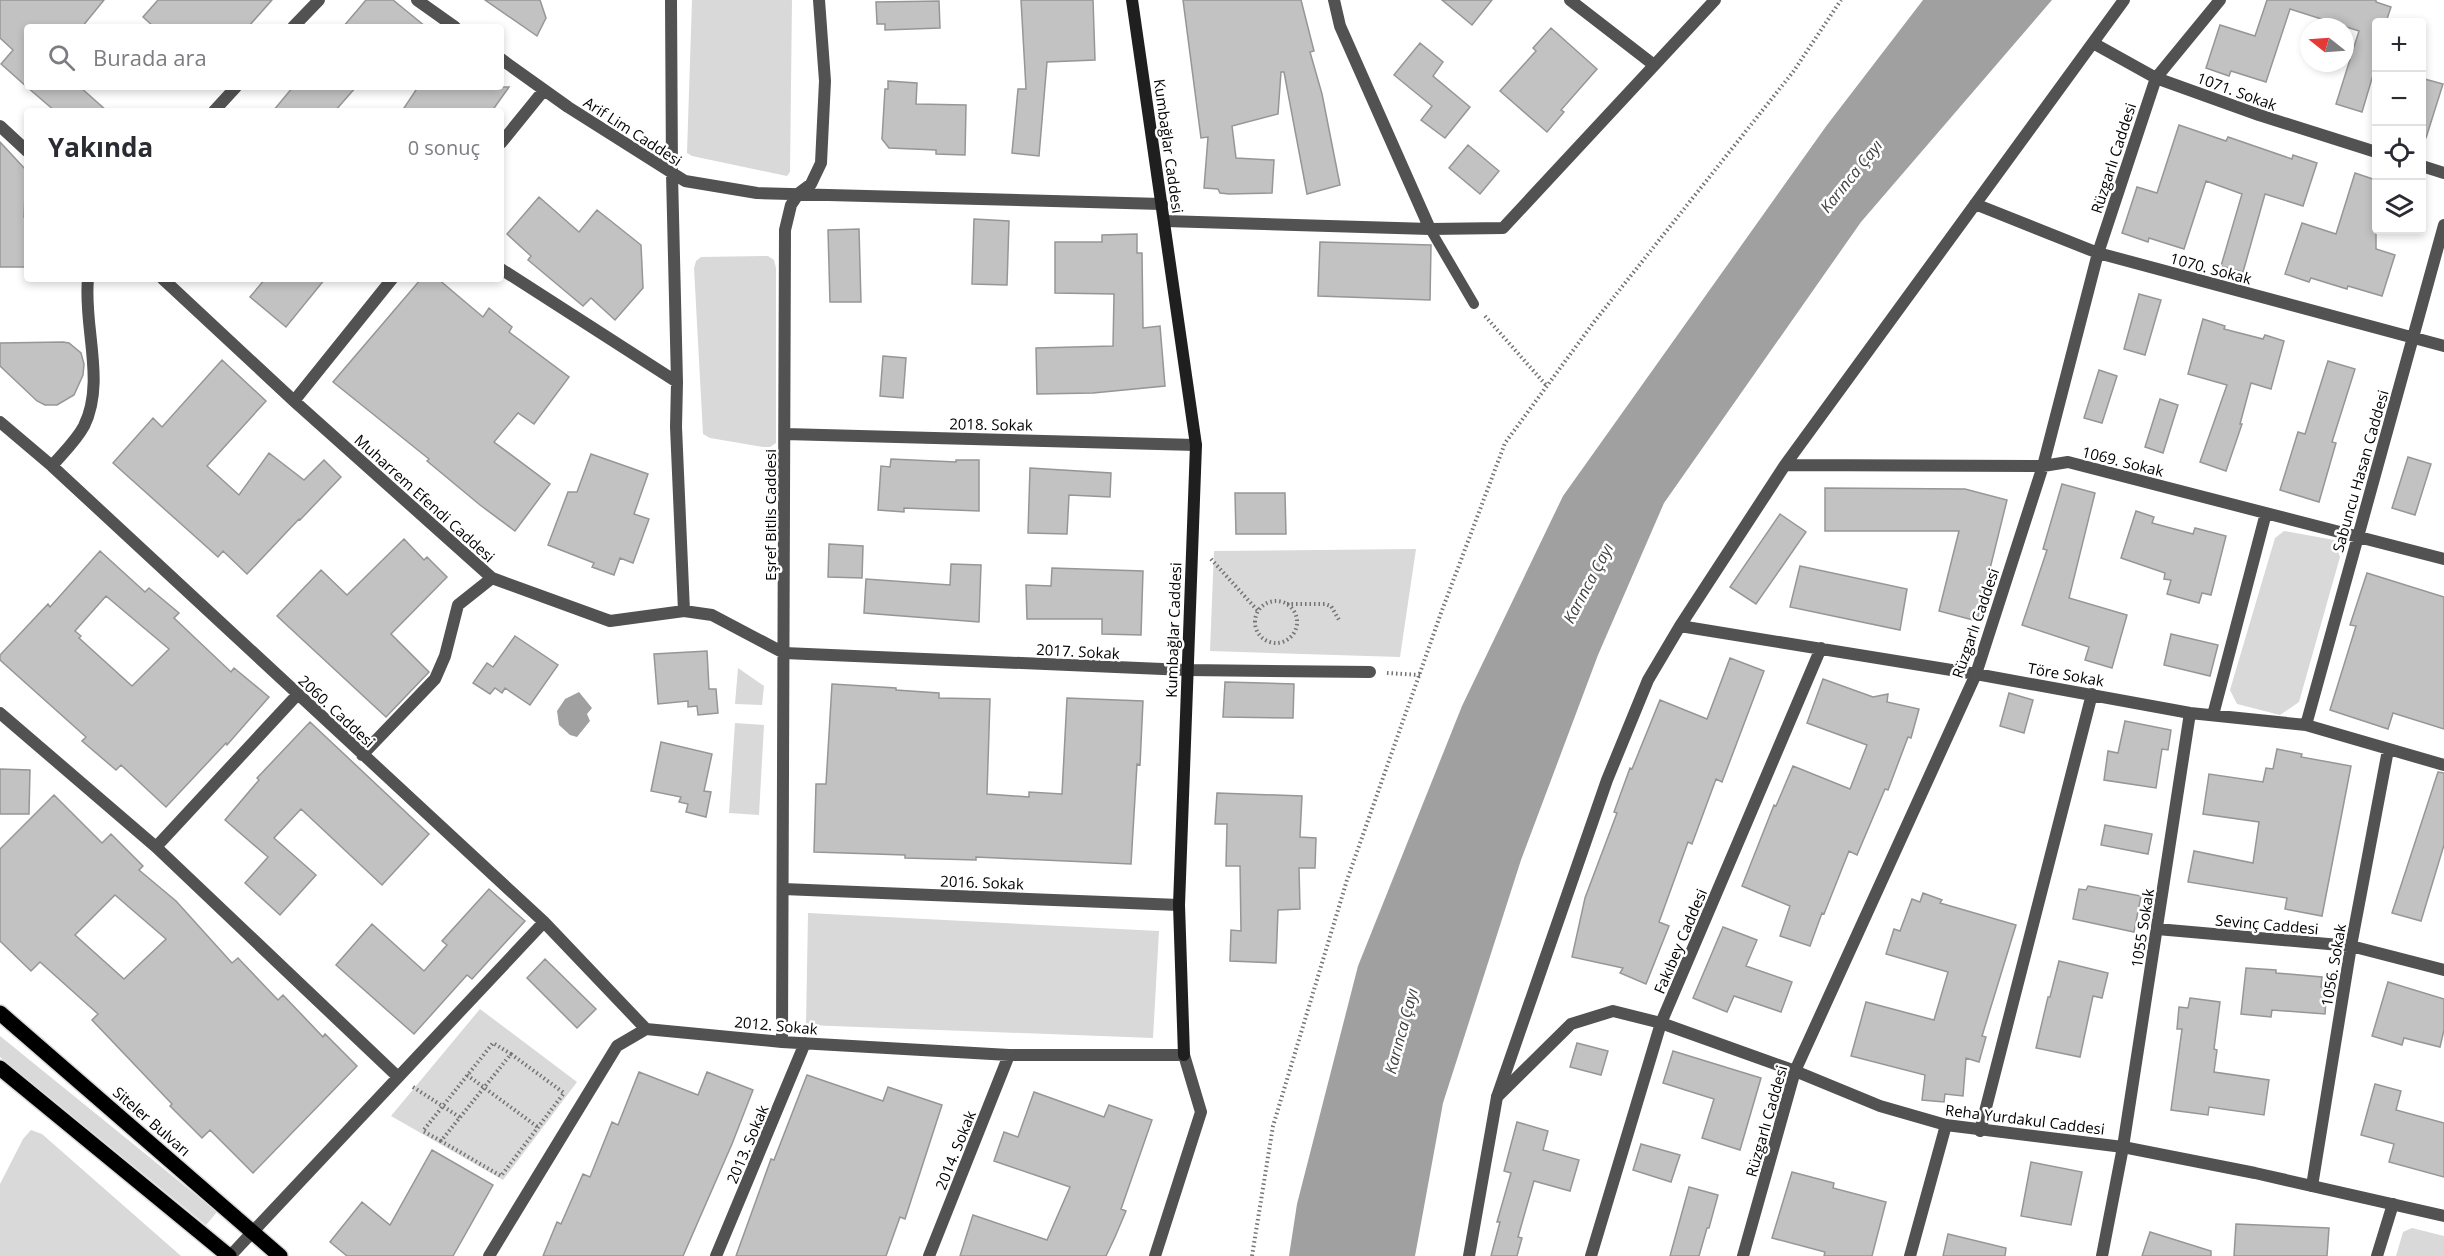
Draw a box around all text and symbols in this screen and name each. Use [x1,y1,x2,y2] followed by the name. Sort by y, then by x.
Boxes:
[2300,18,2354,72] north arrow
[2372,18,2426,234] map controls
[2372,18,2426,72] button: +
[24,24,504,90] search box
[45,41,78,74] icon: search
[93,42,207,72] text: Burada ara
[2194,67,2280,115] street label: 1071. Sokak
[2372,72,2426,126] button: −
[1150,77,1188,215] street label: Kumbağlar Caddesi
[580,92,686,170] street label: Arif Lim Caddesi
[2086,100,2140,216] street label: Rüzgarlı Caddesi
[2372,126,2426,180] button: locate
[48,129,153,165] text: Yakında
[408,134,480,161] text: 0 sonuç
[1815,135,1887,217] water label: Karınca Çayı
[2372,180,2426,234] button: layers
[2168,248,2254,288] street label: 1070. Sokak
[2327,388,2393,554] street label: Sabuncu Hasan Caddesi
[949,413,1033,435] street label: 2018. Sokak
[351,430,499,566] street label: Muharrem Efendi Caddesi
[2080,441,2166,481] street label: 1069. Sokak
[760,449,780,581] street label: Eşref Bitlis Caddesi
[1558,539,1618,627] water label: Karınca Çayı
[1161,562,1185,698] street label: Kumbağlar Caddesi
[1947,565,2003,681] street label: Rüzgarlı Caddesi
[1036,639,1120,663] street label: 2017. Sokak
[2026,657,2106,691] street label: Töre Sokak
[294,670,380,752] street label: 2060. Caddesi
[940,871,1024,893] street label: 2016. Sokak
[1649,885,1711,997] street label: Fakıbey Caddesi
[2126,887,2158,969] street label: 1055 Sokak
[2214,910,2320,938] street label: Sevinç Caddesi
[2316,922,2350,1008] street label: 1056. Sokak
[1379,986,1423,1076] water label: Karınca Çayı
[734,1011,819,1039] street label: 2012. Sokak
[1741,1063,1791,1179] street label: Rüzgarlı Caddesi
[109,1082,195,1160] street label: Siteler Bulvarı
[1944,1099,2106,1139] street label: Reha Yurdakul Caddesi
[721,1102,773,1186] street label: 2013. Sokak
[930,1107,980,1192] street label: 2014. Sokak

